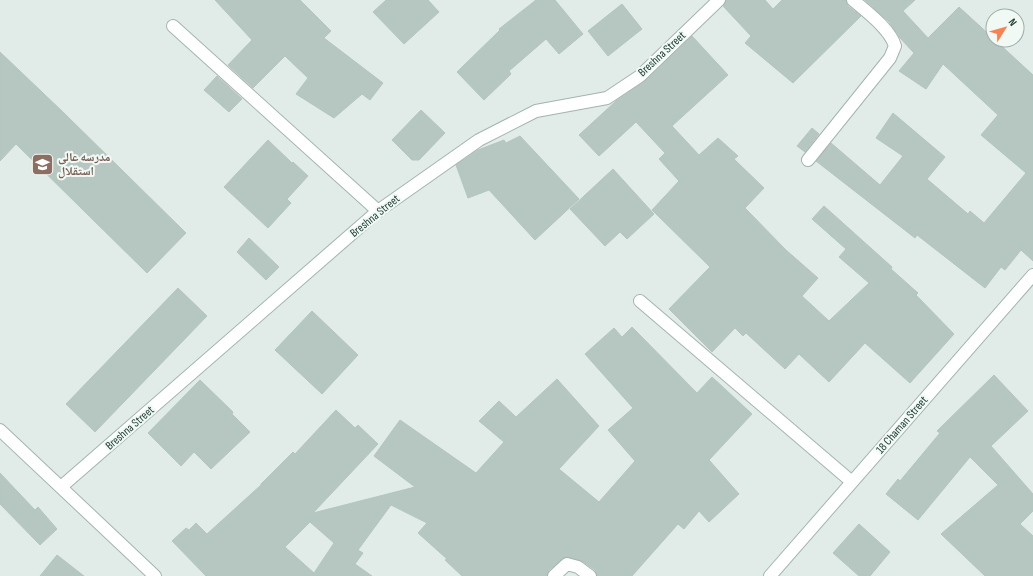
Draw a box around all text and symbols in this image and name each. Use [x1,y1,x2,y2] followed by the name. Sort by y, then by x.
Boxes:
[985,8,1025,48] north arrow
[1006,16,1020,29] text: N
[635,28,689,80] street label: Breshna Street
[58,150,111,179] place label: مدرسه عالی استقلال
[29,151,55,177] school or university icon: مدرسه عالی استقلال
[347,191,403,241] street label: Breshna Street
[873,393,931,457] street label: 18 Chaman Street
[102,402,158,453] street label: Breshna Street

